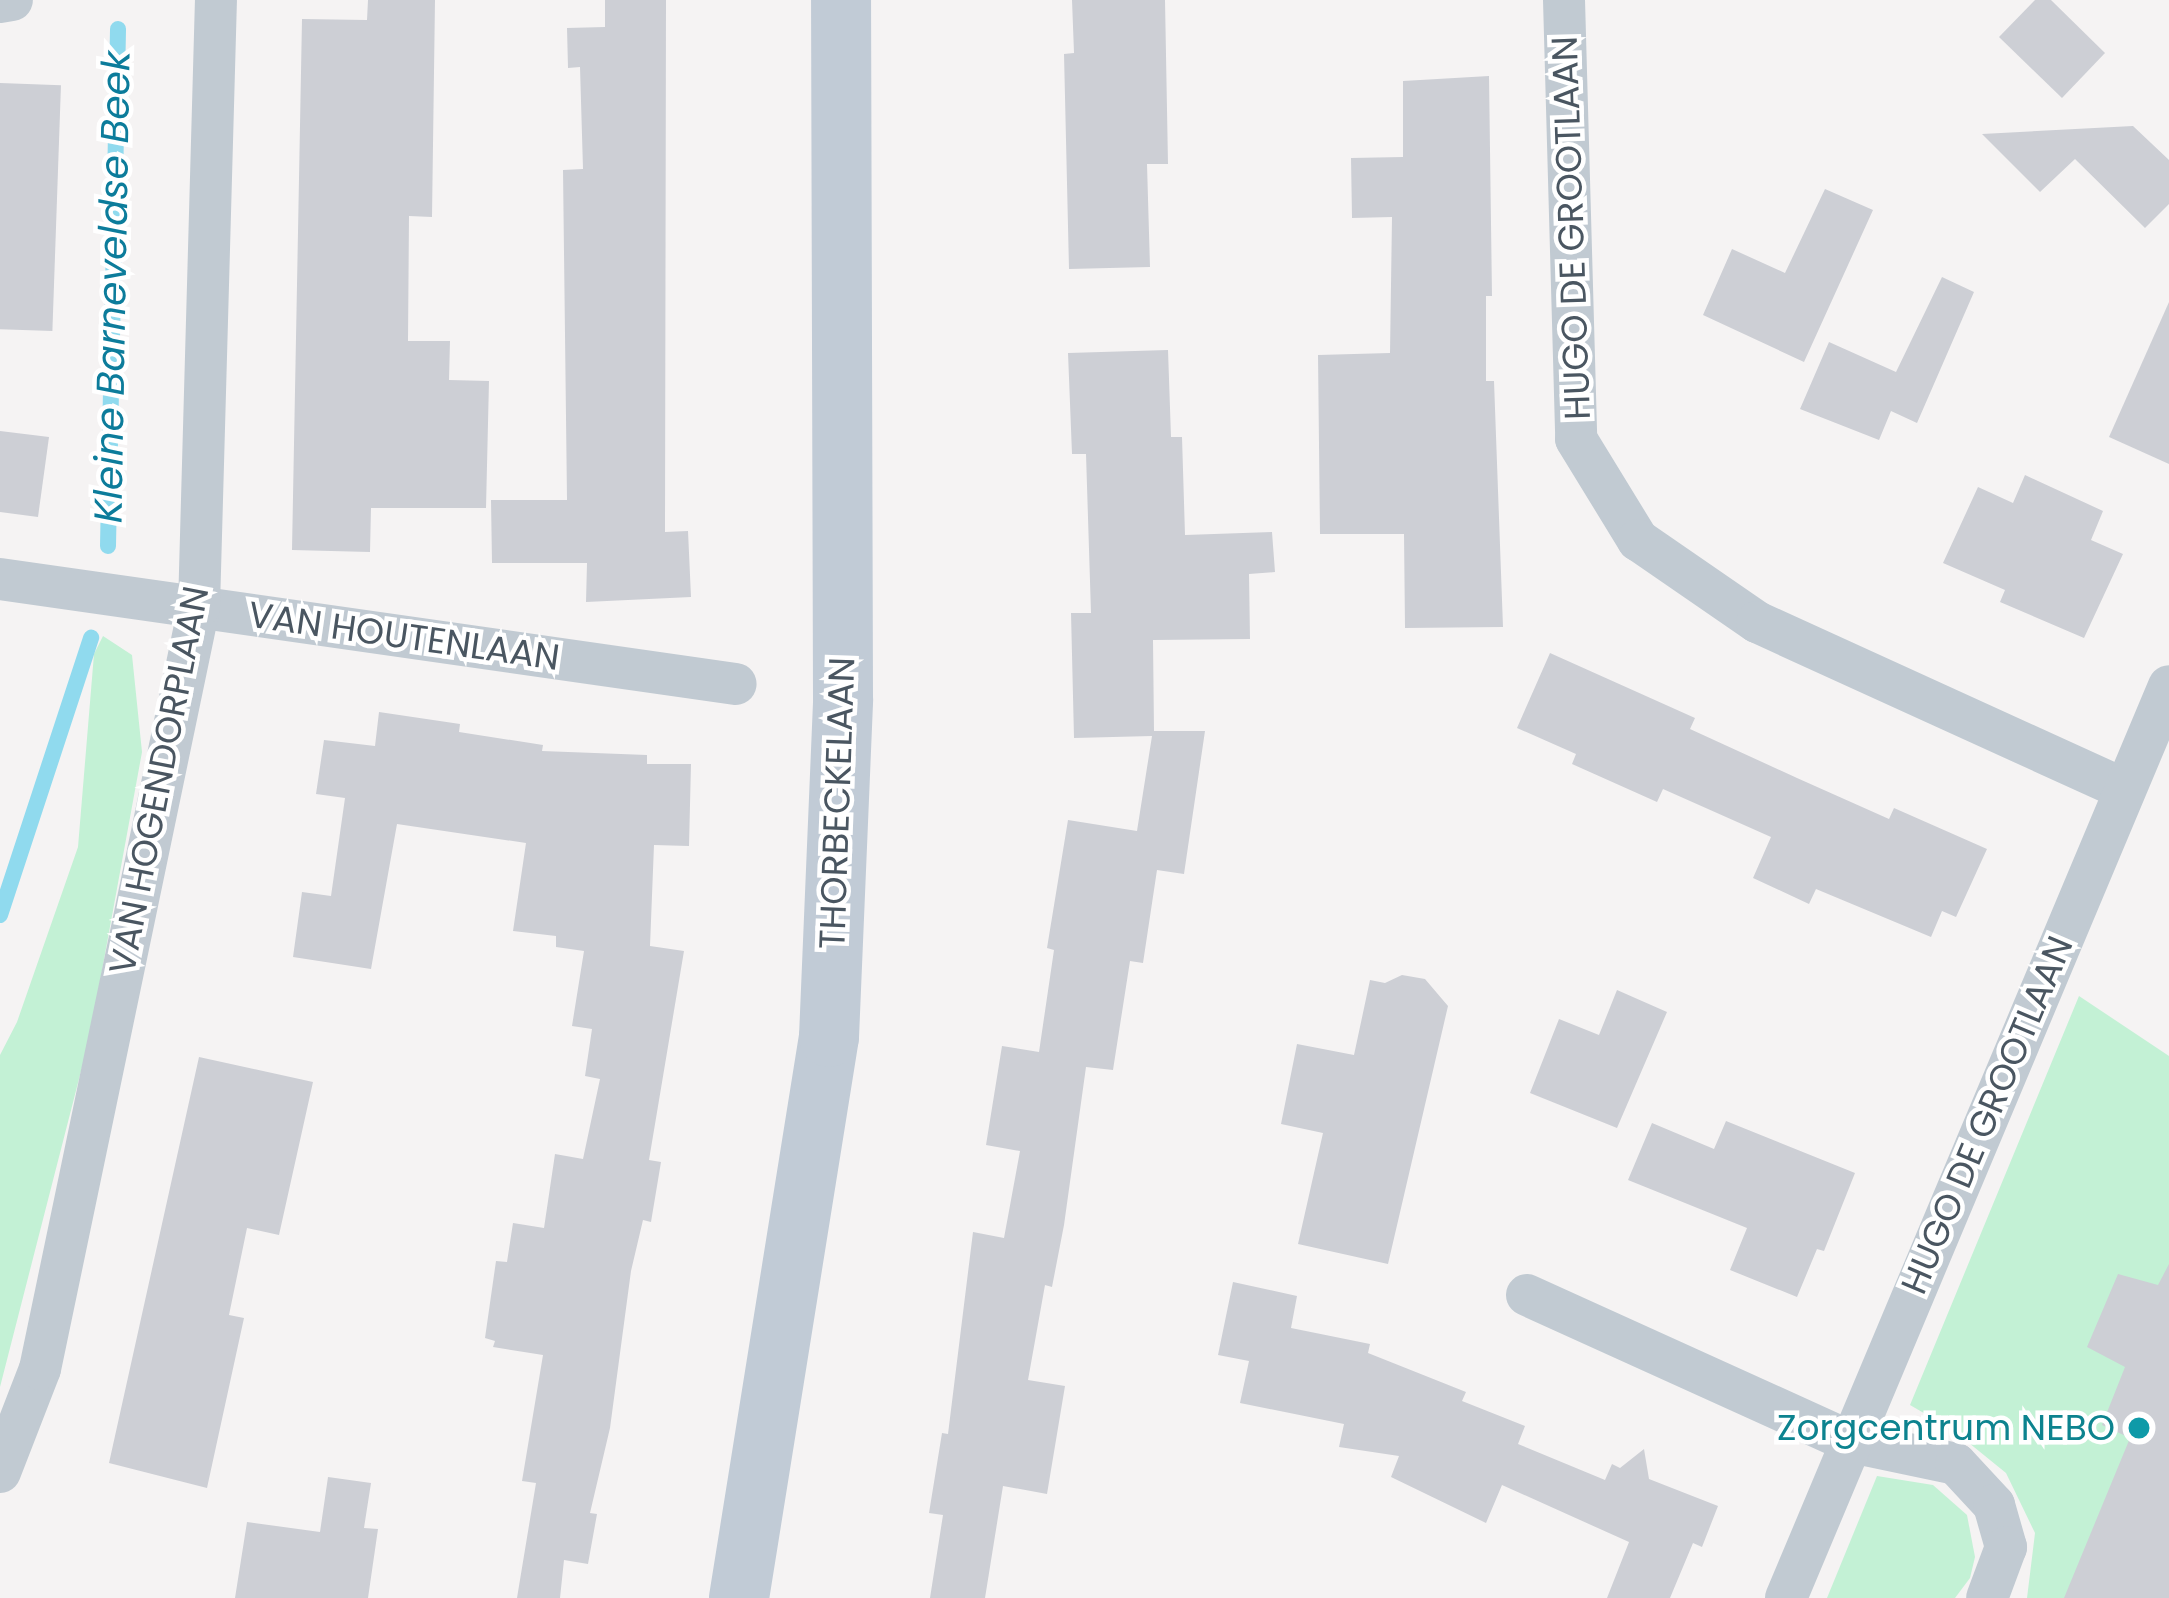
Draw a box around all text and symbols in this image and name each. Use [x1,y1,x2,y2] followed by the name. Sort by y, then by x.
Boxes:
[1543,35,1599,421] street label: HUGO DE GROOTLAAN
[85,51,141,523] water label: Kleine Barneveldse Beek
[100,582,218,978] street label: VAN HOGENDORPLAAN
[246,593,562,679] street label: VAN HOUTENLAAN
[810,656,864,950] street label: THORBECKELAAN
[1892,930,2082,1300] street label: HUGO DE GROOTLAAN
[1777,1406,2115,1450] place label: Zorgcentrum NEBO
[2126,1415,2152,1441] marker: Zorgcentrum NEBO

